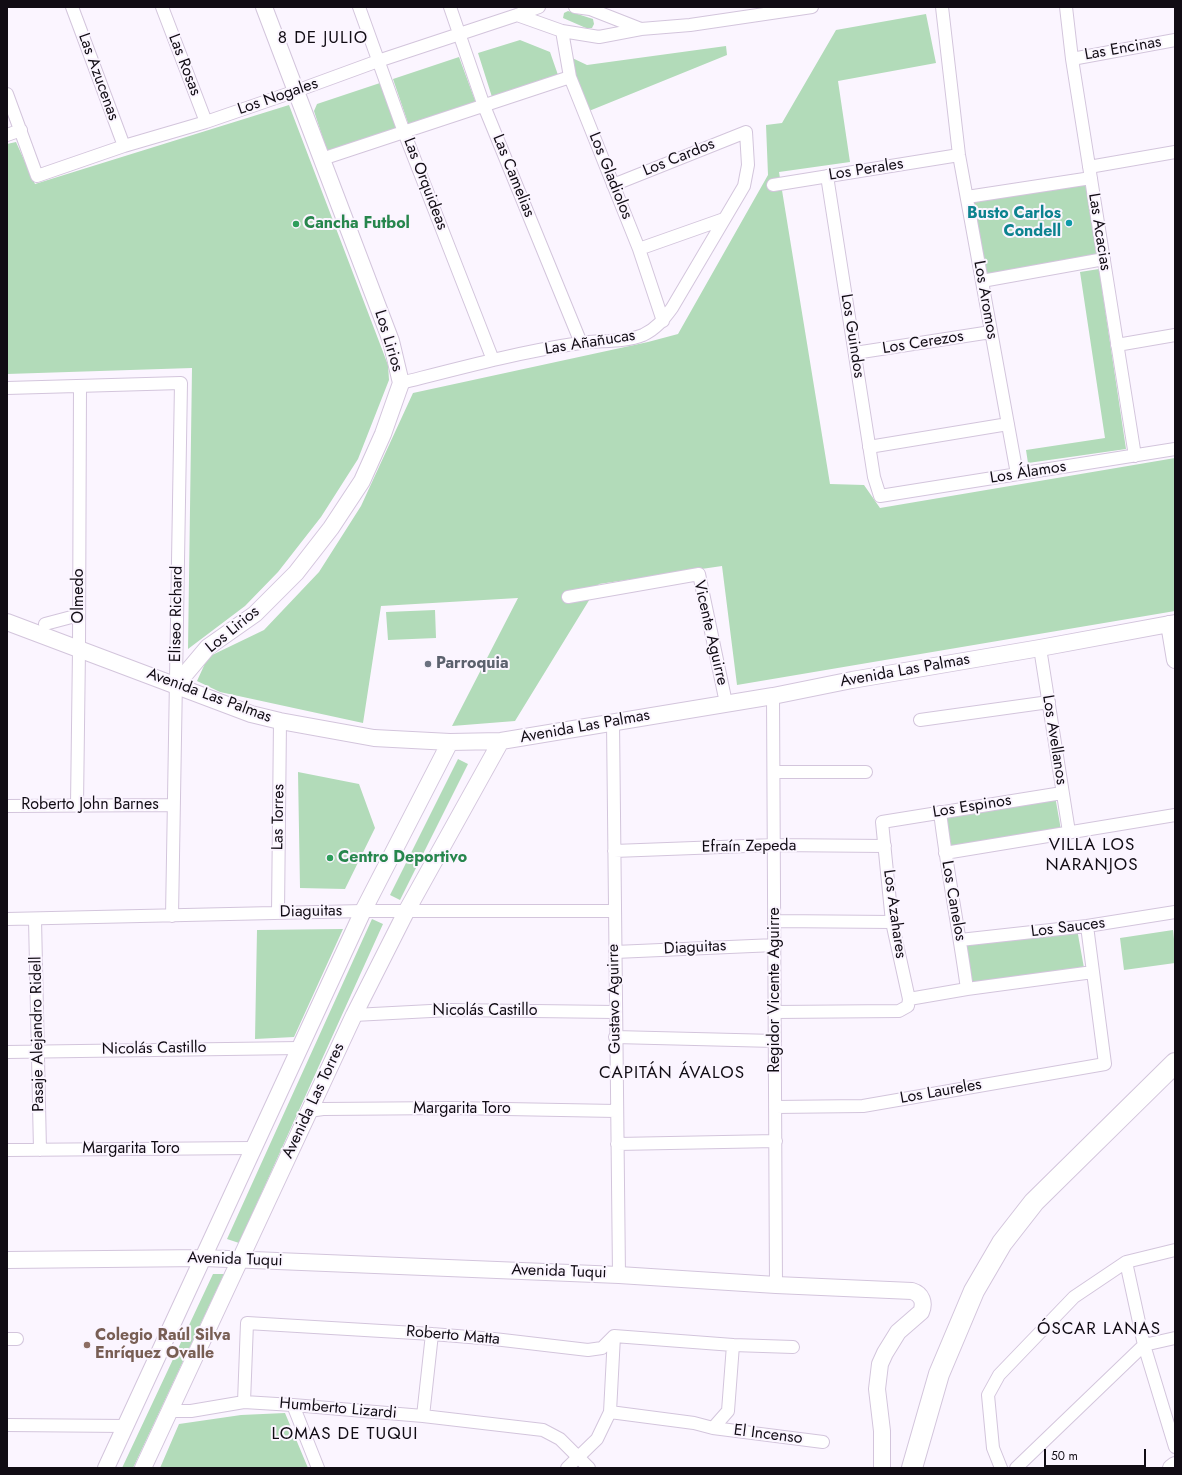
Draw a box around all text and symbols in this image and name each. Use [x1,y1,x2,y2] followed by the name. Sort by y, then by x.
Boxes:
[278,29,368,49] district label: 8 DE JULIO
[73,31,123,123] street label: Las Azucenas
[163,31,205,99] street label: Las Rosas
[1083,33,1163,65] street label: Las Encinas
[235,74,321,120] street label: Los Nogales
[584,130,636,222] street label: Los Gladiolos
[488,132,538,220] street label: Las Camelias
[399,135,451,233] street label: Las Orquideas
[640,135,718,181] street label: Los Cardos
[827,155,905,185] street label: Los Perales
[1083,192,1115,272] street label: Las Acacias
[967,204,1061,242] place label: Busto Carlos Condell
[304,214,410,234] place label: Cancha Futbol
[1064,218,1074,228] marker: Busto Carlos Condell
[291,219,301,229] marker: Cancha Futbol
[969,259,1001,341] street label: Los Aromos
[836,293,868,379] street label: Los Guindos
[370,308,406,374] street label: Los Lirios
[543,326,637,360] street label: Las Añañucas
[881,327,965,359] street label: Los Cerezos
[989,458,1067,488] street label: Los Álamos
[167,566,187,662] street label: Eliseo Richard
[69,569,89,623] street label: Olmedo
[689,579,731,687] street label: Vicente Aguirre
[202,603,264,657] street label: Los Lirios
[839,650,971,692] street label: Avenida Las Palmas
[436,654,509,674] place label: Parroquia
[423,659,433,669] marker: Parroquia
[144,665,274,727] street label: Avenida Las Palmas
[1037,694,1071,786] street label: Los Avellanos
[519,706,651,748] street label: Avenida Las Palmas
[269,784,289,850] street label: Las Torres
[931,791,1013,823] street label: Los Espinos
[21,795,159,815] street label: Roberto John Barnes
[1045,836,1139,876] district label: VILLA LOS NARANJOS
[702,837,796,857] street label: Efraín Zepeda
[338,848,467,868] place label: Centro Deportivo
[325,853,335,863] marker: Centro Deportivo
[936,859,970,943] street label: Los Canelos
[878,868,910,960] street label: Los Azahares
[280,902,342,922] street label: Diaguitas
[765,907,785,1073] street label: Regidor Vicente Aguirre
[1030,914,1106,942] street label: Los Sauces
[663,937,727,959] street label: Diaguitas
[604,944,626,1054] street label: Gustavo Aguirre
[27,956,49,1112] street label: Pasaje Alejandro Ridell
[433,1001,537,1021] street label: Nicolás Castillo
[101,1038,207,1060] street label: Nicolás Castillo
[279,1040,349,1162] street label: Avenida Las Torres
[599,1064,745,1084] district label: CAPITÁN ÁVALOS
[899,1075,983,1109] street label: Los Laureles
[413,1099,511,1119] street label: Margarita Toro
[82,1139,180,1159] street label: Margarita Toro
[187,1249,283,1271] street label: Avenida Tuqui
[511,1261,607,1283] street label: Avenida Tuqui
[1037,1320,1161,1340] district label: ÓSCAR LANAS
[405,1322,501,1350] street label: Roberto Matta
[95,1326,231,1364] place label: Colegio Raúl Silva Enríquez Ovalle
[82,1340,92,1350] marker: Colegio Raúl Silva Enríquez Ovalle
[279,1394,397,1424] street label: Humberto Lizardi
[733,1421,803,1449] street label: El Incenso
[272,1425,418,1445] district label: LOMAS DE TUQUI
[1046,1441,1148,1467] scale bar
[1051,1447,1078,1465] text: 50 m

